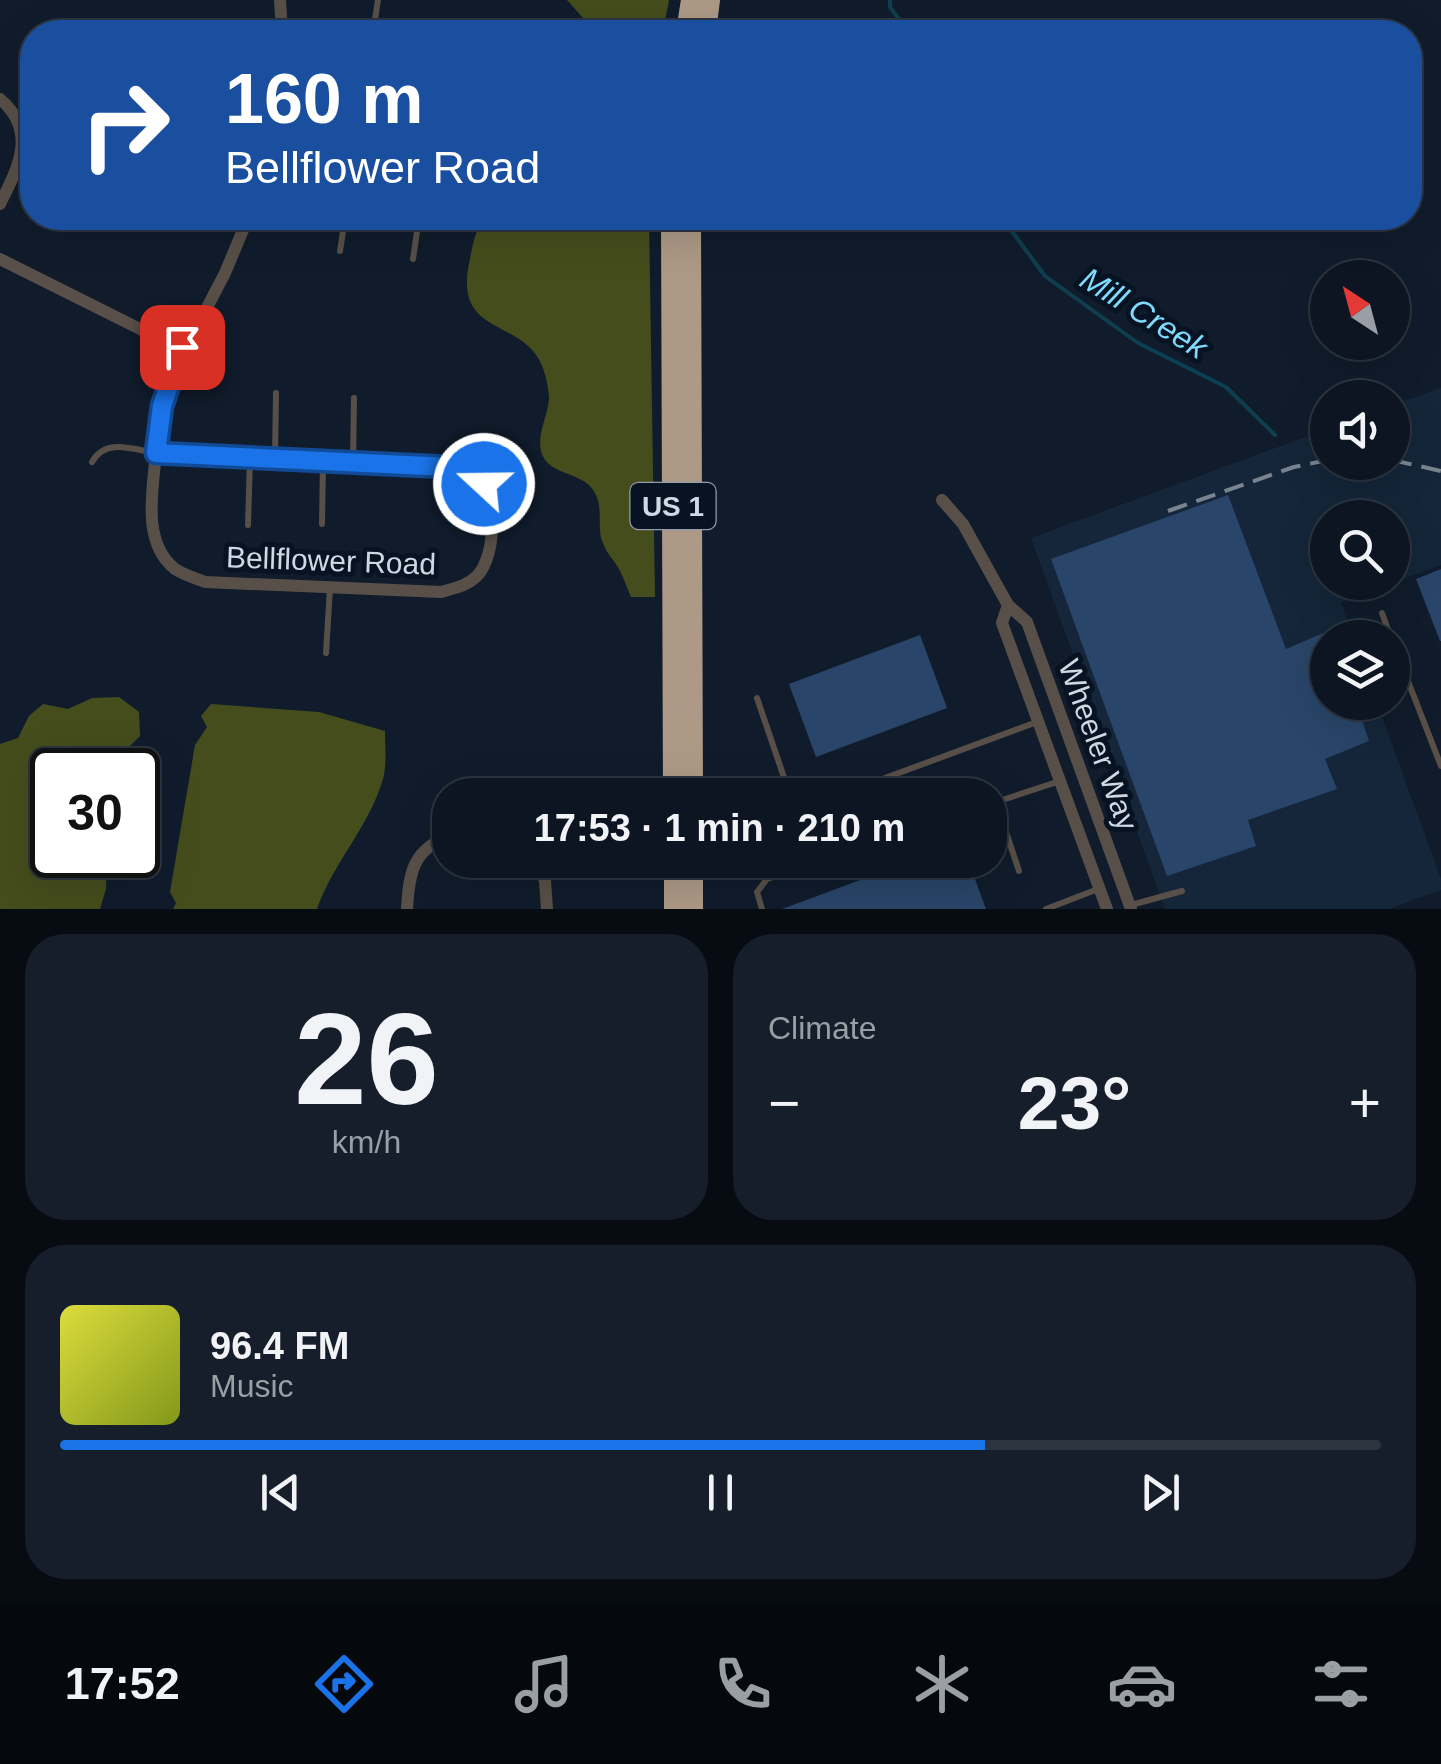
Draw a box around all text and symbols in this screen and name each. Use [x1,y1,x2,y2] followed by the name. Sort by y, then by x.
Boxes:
[60,60,190,190] icon: right
[225,60,423,138] text: 160 m
[225,142,540,193] text: Bellflower Road
[1074,260,1216,367] water label: Mill Creek
[1310,260,1410,360] north arrow
[1310,260,1410,720] map controls
[140,305,225,390] pin
[155,320,210,375] icon: arrive
[1310,380,1410,480] button: sound
[432,432,536,536] position arrow
[630,483,716,529] road number: US 1
[1310,500,1410,600] button: search
[225,540,437,581] street label: Bellflower Road
[1310,620,1410,720] button: layers
[1052,655,1145,835] street label: Wheeler Way
[30,748,160,878] speed limit sign: 30
[534,807,905,849] text: 17:53 · 1 min · 210 m
[294,986,439,1132] text: 26
[768,1010,876,1046] text: Climate
[1018,1061,1131,1145] text: 23°
[768,1072,800,1134] text: −
[1349,1072,1381,1134] text: +
[332,1124,401,1160] text: km/h
[210,1325,349,1367] text: 96.4 FM
[210,1368,294,1404] text: Music
[253,1465,308,1520] icon: previous
[693,1465,748,1520] icon: pause
[1133,1465,1188,1520] icon: next
[309,1649,379,1719] icon: directions
[509,1649,579,1719] icon: music
[708,1649,778,1719] icon: phone
[907,1649,977,1719] icon: climate
[1107,1649,1177,1719] icon: car
[1306,1649,1376,1719] icon: filters
[65,1658,180,1709] text: 17:52

